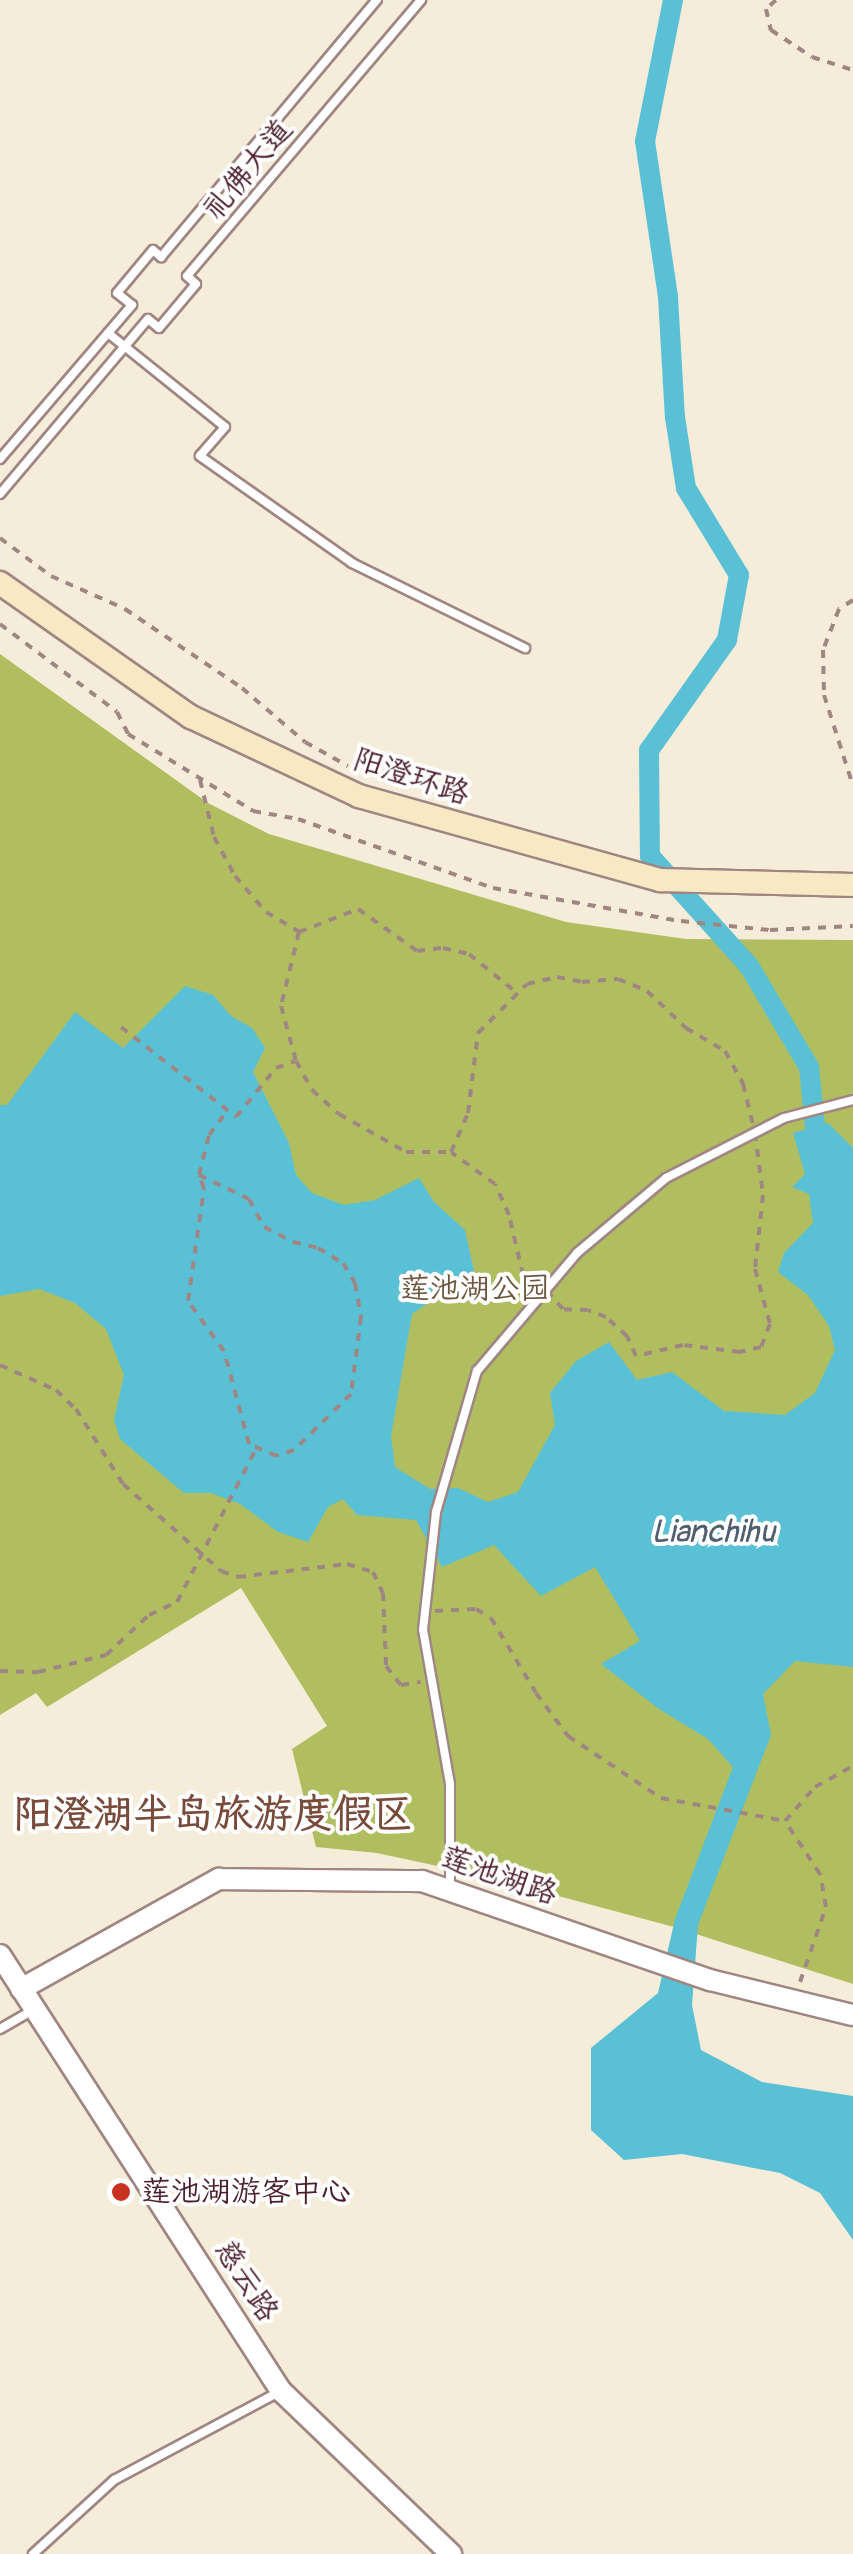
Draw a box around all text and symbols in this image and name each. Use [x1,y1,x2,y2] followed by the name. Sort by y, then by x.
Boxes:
[196,112,300,228] street label: 礼佛大道
[348,741,474,813] street label: 阳澄环路
[400,1271,550,1307] park label: 莲池湖公园
[651,1513,775,1551] water label: Lianchihu
[13,1791,413,1839] district label: 阳澄湖半岛旅游度假区
[436,1839,562,1913] street label: 莲池湖路
[141,2174,351,2210] place label: 莲池湖游客中心
[110,2181,132,2203] marker: 莲池湖游客中心
[206,2233,286,2329] street label: 慈云路

